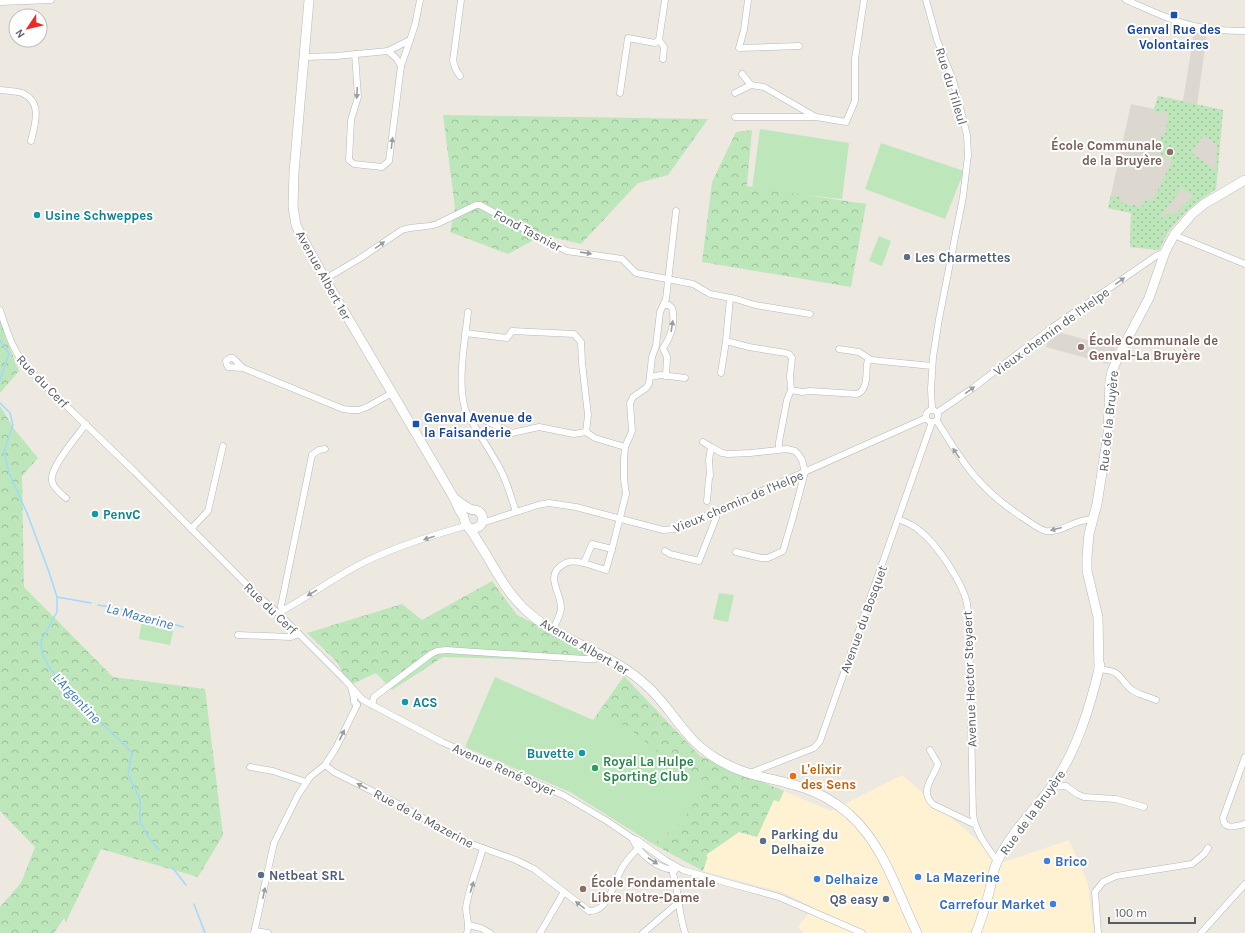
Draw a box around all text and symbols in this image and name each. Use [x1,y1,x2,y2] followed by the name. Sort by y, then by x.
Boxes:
[8,8,48,48] north arrow
[1169,10,1179,20] marker: Genval Rue des Volontaires
[1127,22,1221,52] place label: Genval Rue des Volontaires
[13,26,28,40] text: N
[933,46,970,127] street label: Rue du Tilleul
[354,87,361,99] one-way arrow
[1051,136,1162,168] place label: École Communale de la Bruyère
[389,137,395,149] one-way arrow
[1165,147,1175,157] marker: École Communale de la Bruyère
[491,206,565,255] street label: Fond Tasnier
[45,208,153,223] place label: Usine Schweppes
[32,210,42,220] marker: Usine Schweppes
[293,228,354,323] street label: Avenue Albert 1er
[375,241,385,249] one-way arrow
[580,250,592,256] one-way arrow
[915,250,1011,265] place label: Les Charmettes
[902,252,912,262] marker: Les Charmettes
[1115,277,1125,285] one-way arrow
[990,284,1113,379] street label: Vieux chemin de l'Helpe
[669,320,675,332] one-way arrow
[1089,331,1218,363] place label: École Communale de Genval-La Bruyère
[1076,342,1086,352] marker: École Communale de Genval-La Bruyère
[14,352,72,411] street label: Rue du Cerf
[1096,369,1121,472] street label: Rue de la Bruyère
[964,385,975,394] one-way arrow
[424,410,532,440] place label: Genval Avenue de la Faisanderie
[411,419,421,429] marker: Genval Avenue de la Faisanderie
[952,448,960,458] one-way arrow
[671,467,806,536] street label: Vieux chemin de l'Helpe
[103,507,141,522] place label: PenvC
[90,509,100,519] marker: PenvC
[1050,526,1062,532] one-way arrow
[423,535,435,541] one-way arrow
[837,563,891,675] street label: Avenue du Bosquet
[241,579,301,638] street label: Rue du Cerf
[306,589,318,596] one-way arrow
[104,599,176,634] water label: La Mazerine
[960,610,979,748] street label: Avenue Hector Steyaert
[538,615,632,678] street label: Avenue Albert 1er
[49,669,105,728] water label: L'Argentine
[413,695,438,710] place label: ACS
[400,697,410,707] marker: ACS
[339,729,345,741] one-way arrow
[450,740,558,799] street label: Avenue René Soyer
[527,746,574,761] place label: Buvette
[577,748,587,758] marker: Buvette
[603,754,694,784] place label: Royal La Hulpe Sporting Club
[801,762,856,792] place label: L'elixir des Sens
[590,763,600,773] marker: Royal La Hulpe Sporting Club
[996,766,1069,858] street label: Rue de la Bruyère
[788,771,798,781] marker: L'elixir des Sens
[356,783,367,789] one-way arrow
[371,786,477,851] street label: Rue de la Mazerine
[771,827,838,857] place label: Parking du Delhaize
[758,836,768,846] marker: Parking du Delhaize
[1055,854,1087,869] place label: Brico
[1042,856,1052,866] marker: Brico
[647,858,659,865] one-way arrow
[269,868,345,883] place label: Netbeat SRL
[256,870,266,880] marker: Netbeat SRL
[926,870,1000,885] place label: La Mazerine
[825,872,878,887] place label: Delhaize
[913,872,923,882] marker: La Mazerine
[591,873,716,905] place label: École Fondamentale Libre Notre-Dame
[812,874,822,884] marker: Delhaize
[469,880,475,892] one-way arrow
[578,884,588,894] marker: École Fondamentale Libre Notre-Dame
[261,886,267,899] one-way arrow
[830,892,878,907] place label: Q8 easy
[881,894,891,904] marker: Q8 easy
[940,897,1045,912] place label: Carrefour Market
[1048,899,1058,909] marker: Carrefour Market
[1109,899,1195,925] scale bar
[575,900,586,909] one-way arrow
[1115,906,1147,920] text: 100 m

